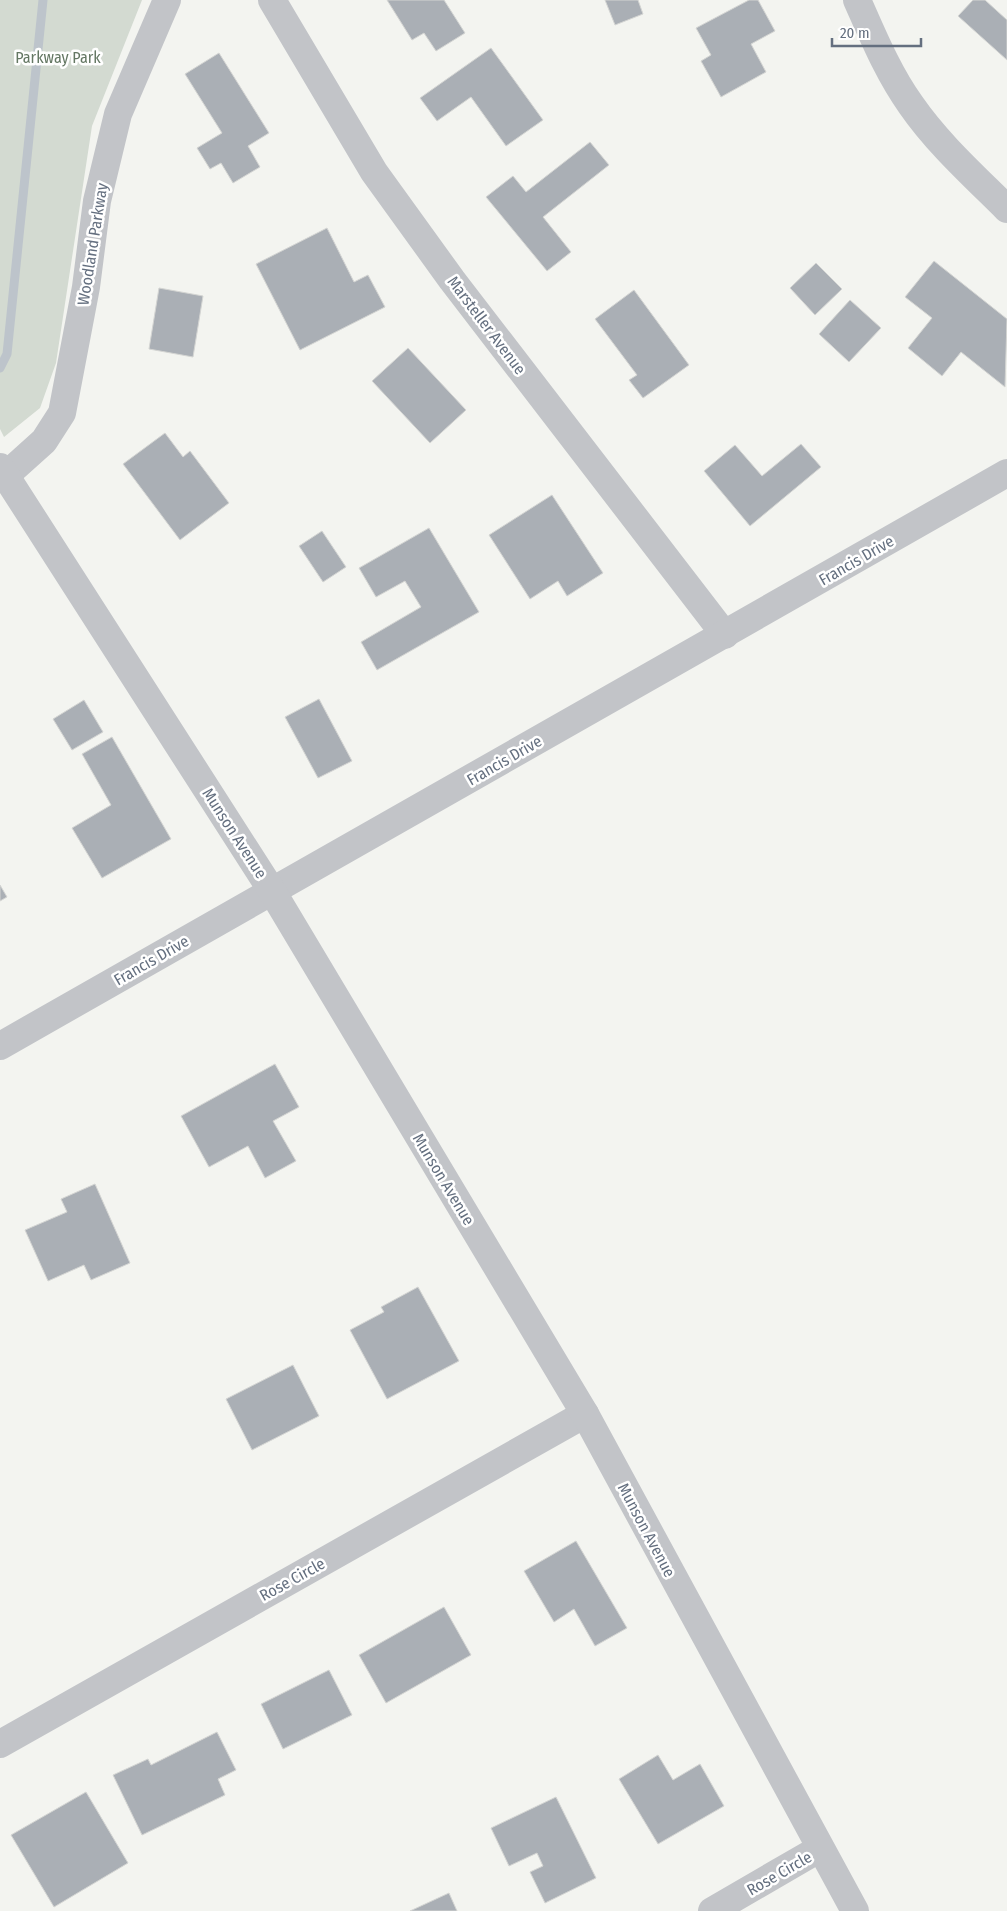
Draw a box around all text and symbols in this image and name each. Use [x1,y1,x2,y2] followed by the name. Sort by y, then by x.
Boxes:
[832,15,921,47] scale bar
[840,24,870,42] text: 20 m
[15,48,101,67] park label: Parkway Park
[73,181,112,307] street label: Woodland Parkway
[444,272,530,378] street label: Marsteller Avenue
[815,531,897,589] street label: Francis Drive
[463,731,545,789] street label: Francis Drive
[198,785,271,882] street label: Munson Avenue
[110,931,192,989] street label: Francis Drive
[409,1130,478,1229] street label: Munson Avenue
[614,1480,679,1581] street label: Munson Avenue
[256,1554,328,1605] street label: Rose Circle
[743,1847,815,1900] street label: Rose Circle

